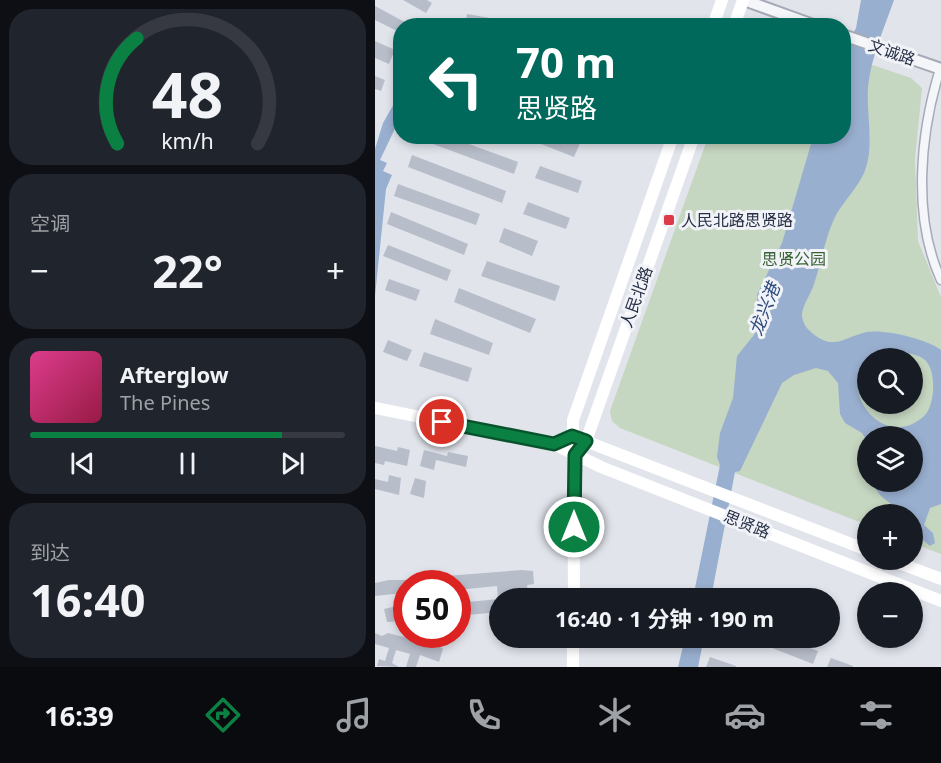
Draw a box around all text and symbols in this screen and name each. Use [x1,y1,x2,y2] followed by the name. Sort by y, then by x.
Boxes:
[516,33,616,90] text: 70 m
[866,34,918,70] street label: 文诚路
[417,42,495,120] icon: left
[152,51,223,136] text: 48
[516,89,597,126] text: 思贤路
[161,126,214,155] text: km/h
[681,209,793,231] place label: 人民北路思贤路
[30,210,70,237] text: 空调
[662,213,676,227] marker: 人民北路思贤路
[152,240,223,301] text: 22°
[30,248,49,293] text: −
[326,248,345,293] text: +
[762,248,826,270] park label: 思贤公园
[615,263,657,331] street label: 人民北路
[743,277,786,339] water label: 龙兴港
[857,348,923,648] map controls
[857,348,923,414] button: search
[120,359,229,389] text: Afterglow
[120,389,210,416] text: The Pines
[416,396,467,447] pin
[425,405,458,438] icon: arrive
[857,426,923,492] button: layers
[66,447,99,480] icon: previous
[171,447,204,480] icon: pause
[276,447,309,480] icon: next
[542,495,606,559] position arrow
[857,504,923,570] button: +
[721,505,773,543] street label: 思贤路
[30,539,70,566] text: 到达
[30,569,146,630] text: 16:40
[393,570,471,648] speed limit sign: 50
[857,582,923,648] button: −
[555,603,774,633] text: 16:40 · 1 分钟 · 190 m
[202,694,244,736] icon: directions
[333,694,375,736] icon: music
[463,694,505,736] icon: phone
[594,694,636,736] icon: climate
[724,694,766,736] icon: car
[855,694,897,736] icon: filters
[44,697,114,734] text: 16:39

